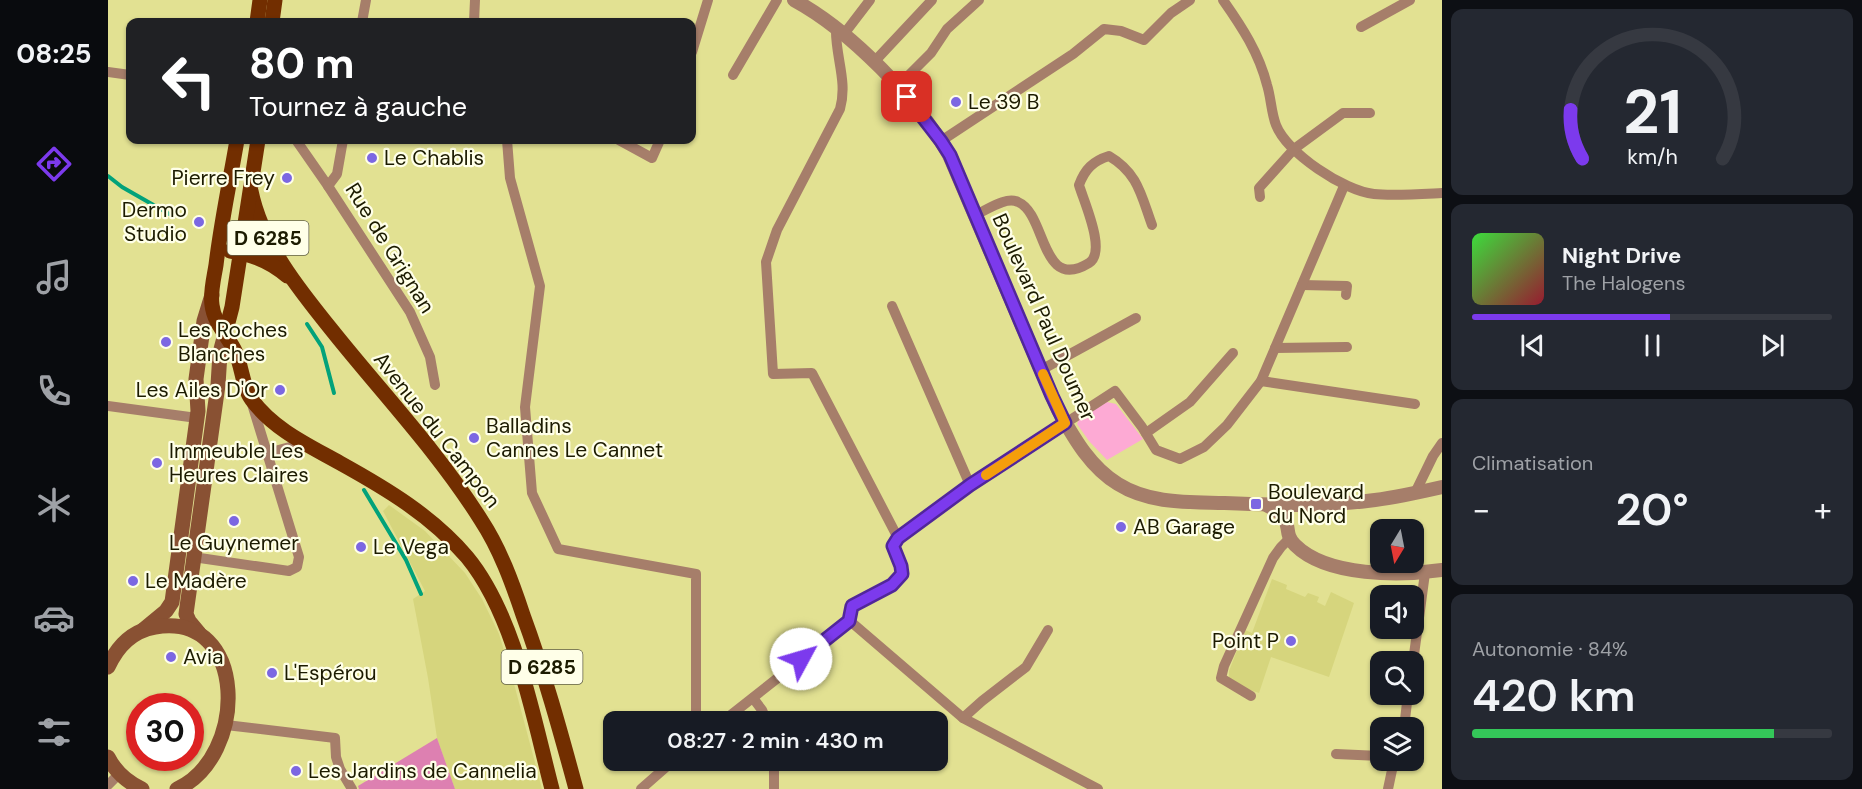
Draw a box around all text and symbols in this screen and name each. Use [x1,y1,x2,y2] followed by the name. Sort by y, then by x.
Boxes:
[16,36,92,71] text: 08:25
[249,36,355,91] text: 80 m
[150,42,228,120] icon: left
[881,71,932,122] pin
[1623,71,1681,152] text: 21
[890,80,923,113] icon: arrive
[968,88,1039,116] place label: Le 39 B
[249,89,467,124] text: Tournez à gauche
[949,95,963,109] marker: Le 39 B
[33,143,75,185] icon: directions
[1627,143,1677,171] text: km/h
[384,144,484,172] place label: Le Chablis
[365,151,379,165] marker: Le Chablis
[171,164,275,192] place label: Pierre Frey
[280,171,294,185] marker: Pierre Frey
[339,178,441,318] street label: Rue de Grignan
[122,196,187,248] place label: Dermo Studio
[986,209,1102,425] street label: Boulevard Paul Doumer
[192,215,206,229] marker: Dermo Studio
[228,221,309,255] road number: D 6285
[1562,241,1681,270] text: Night Drive
[33,256,75,298] icon: music
[1562,270,1685,296] text: The Halogens
[178,316,288,368] place label: Les Roches Blanches
[1516,329,1549,362] icon: previous
[1636,329,1669,362] icon: pause
[1756,329,1789,362] icon: next
[159,335,173,349] marker: Les Roches Blanches
[367,346,507,514] street label: Avenue du Campon
[33,370,75,412] icon: phone
[136,376,268,404] place label: Les Ailes D'Or
[273,383,287,397] marker: Les Ailes D'Or
[486,412,663,464] place label: Balladins Cannes Le Cannet
[467,431,481,445] marker: Balladins Cannes Le Cannet
[169,437,309,489] place label: Immeuble Les Heures Claires
[1472,450,1593,476] text: Climatisation
[150,456,164,470] marker: Immeuble Les Heures Claires
[1268,478,1364,530] place label: Boulevard du Nord
[1615,480,1689,539] text: 20°
[33,484,75,526] icon: climate
[1472,488,1490,531] text: −
[1814,488,1832,531] text: +
[1249,497,1263,511] marker: Boulevard du Nord
[1133,513,1235,541] place label: AB Garage
[227,514,241,528] marker: Le Guynemer
[1370,519,1424,573] north arrow
[1370,519,1424,771] map controls
[1114,520,1128,534] marker: AB Garage
[169,529,299,557] place label: Le Guynemer
[373,533,449,561] place label: Le Vega
[354,540,368,554] marker: Le Vega
[145,567,247,595] place label: Le Madère
[126,574,140,588] marker: Le Madère
[1370,585,1424,639] button: sound
[33,597,75,639] icon: car
[769,627,833,691] position arrow
[1212,627,1279,655] place label: Point P
[1284,634,1298,648] marker: Point P
[1472,636,1628,662] text: Autonomie · 84%
[183,643,223,671] place label: Avia
[164,650,178,664] marker: Avia
[502,650,582,684] road number: D 6285
[1370,651,1424,705] button: search
[284,659,376,687] place label: L'Espérou
[265,666,279,680] marker: L'Espérou
[1472,666,1636,725] text: 420 km
[126,693,204,771] speed limit sign: 30
[33,711,75,753] icon: filters
[1370,717,1424,771] button: layers
[667,726,884,755] text: 08:27 · 2 min · 430 m
[308,757,537,785] place label: Les Jardins de Cannelia
[289,764,303,778] marker: Les Jardins de Cannelia

